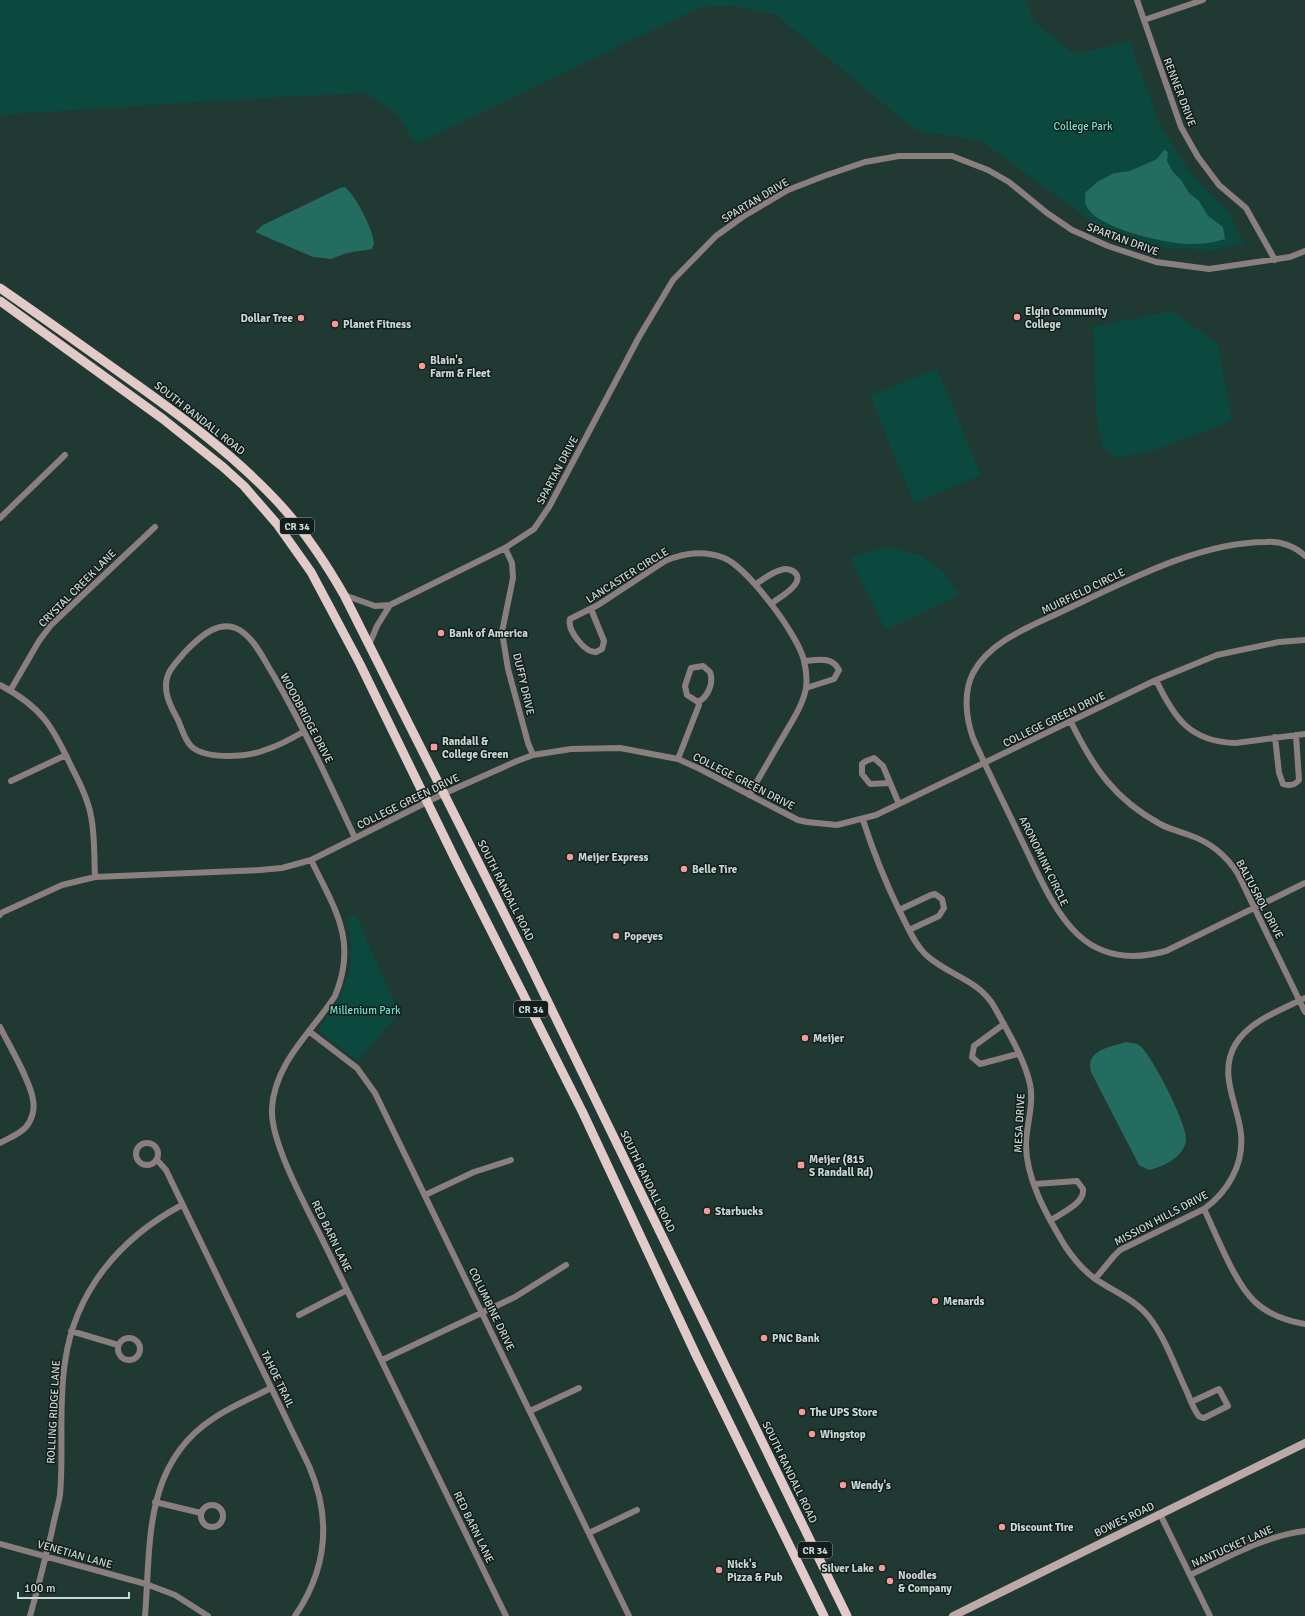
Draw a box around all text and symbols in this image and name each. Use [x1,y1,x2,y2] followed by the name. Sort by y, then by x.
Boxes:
[1160,56,1199,128] street label: RENNER DRIVE
[1054,120,1113,133] park label: College Park
[719,175,791,226] street label: SPARTAN DRIVE
[1085,220,1161,259] street label: SPARTAN DRIVE
[1025,305,1108,331] place label: Elgin Community College
[240,312,294,325] place label: Dollar Tree
[1012,312,1022,322] marker: Elgin Community College
[296,313,306,323] marker: Dollar Tree
[343,318,411,331] place label: Planet Fitness
[330,319,340,329] marker: Planet Fitness
[430,354,491,380] place label: Blain's Farm & Fleet
[417,361,427,371] marker: Blain's Farm & Fleet
[152,379,248,458] street label: SOUTH RANDALL ROAD
[534,434,581,507] street label: SPARTAN DRIVE
[280,518,314,534] road number: CR 34
[584,545,671,606] street label: LANCASTER CIRCLE
[36,547,119,630] street label: CRYSTAL CREEK LANE
[1039,566,1127,617] street label: MUIRFIELD CIRCLE
[449,627,528,640] place label: Bank of America
[436,628,446,638] marker: Bank of America
[510,652,537,716] street label: DUFFY DRIVE
[277,671,336,765] street label: WOODBRIDGE DRIVE
[1001,689,1108,750] street label: COLLEGE GREEN DRIVE
[442,735,509,761] place label: Randall & College Green
[429,742,439,752] marker: Randall & College Green
[691,750,797,813] street label: COLLEGE GREEN DRIVE
[355,771,462,832] street label: COLLEGE GREEN DRIVE
[1016,814,1071,908] street label: ARONOMINK CIRCLE
[474,838,537,943] street label: SOUTH RANDALL ROAD
[578,851,649,864] place label: Meijer Express
[565,852,575,862] marker: Meijer Express
[1233,857,1286,941] street label: BALTUSROL DRIVE
[692,863,738,876] place label: Belle Tire
[679,864,689,874] marker: Belle Tire
[624,930,663,943] place label: Popeyes
[611,931,621,941] marker: Popeyes
[514,1001,548,1017] road number: CR 34
[330,1004,401,1017] park label: Millenium Park
[813,1032,845,1045] place label: Meijer
[800,1033,810,1043] marker: Meijer
[1011,1093,1028,1153] street label: MESA DRIVE
[617,1128,678,1234] street label: SOUTH RANDALL ROAD
[809,1153,873,1179] place label: Meijer (815 S Randall Rd)
[796,1160,806,1170] marker: Meijer (815 S Randall Rd)
[1112,1188,1210,1249] street label: MISSION HILLS DRIVE
[309,1198,355,1274] street label: RED BARN LANE
[715,1205,763,1218] place label: Starbucks
[702,1206,712,1216] marker: Starbucks
[466,1265,517,1353] street label: COLUMBINE DRIVE
[943,1295,984,1308] place label: Menards
[930,1296,940,1306] marker: Menards
[772,1332,820,1345] place label: PNC Bank
[759,1333,769,1343] marker: PNC Bank
[258,1348,297,1410] street label: TAHOE TRAIL
[44,1360,63,1464] street label: ROLLING RIDGE LANE
[810,1406,878,1419] place label: The UPS Store
[797,1407,807,1417] marker: The UPS Store
[759,1419,820,1525] street label: SOUTH RANDALL ROAD
[820,1428,866,1441] place label: Wingstop
[807,1429,817,1439] marker: Wingstop
[851,1479,891,1492] place label: Wendy's
[838,1480,848,1490] marker: Wendy's
[451,1489,497,1565] street label: RED BARN LANE
[1092,1499,1156,1540] street label: BOWES ROAD
[1010,1521,1074,1534] place label: Discount Tire
[997,1522,1007,1532] marker: Discount Tire
[1190,1523,1275,1570] street label: NANTUCKET LANE
[36,1538,114,1571] street label: VENETIAN LANE
[798,1542,832,1558] road number: CR 34
[727,1558,783,1584] place label: Nick's Pizza & Pub
[821,1562,875,1575] place label: Silver Lake
[877,1563,887,1573] marker: Silver Lake
[714,1565,724,1575] marker: Nick's Pizza & Pub
[898,1569,952,1595] place label: Noodles & Company
[18,1574,129,1600] scale bar
[885,1576,895,1586] marker: Noodles & Company
[24,1581,56,1596] text: 100 m

